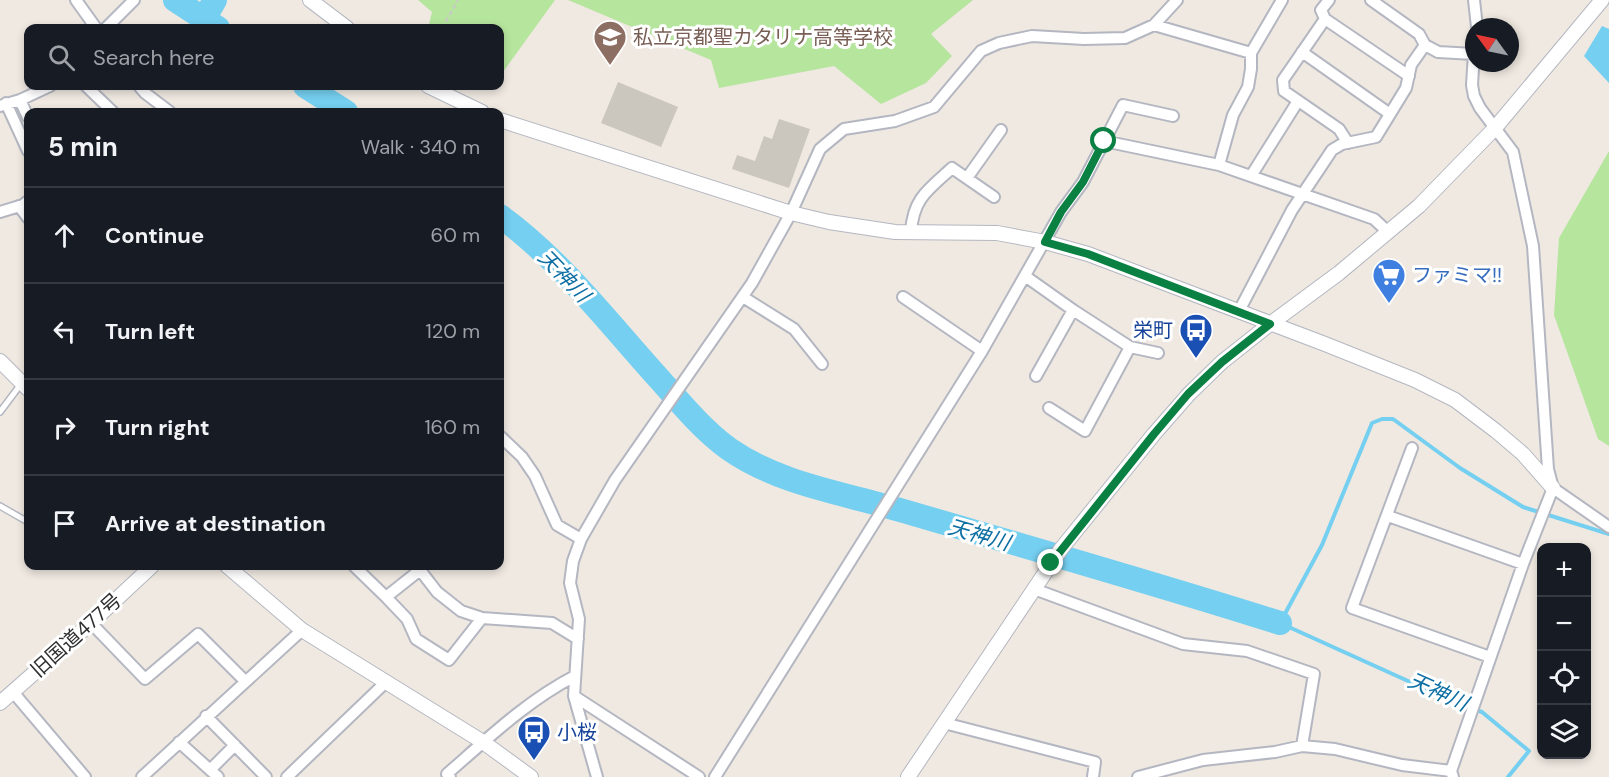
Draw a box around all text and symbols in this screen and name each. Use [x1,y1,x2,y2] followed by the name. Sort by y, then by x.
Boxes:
[1465,18,1519,72] north arrow
[592,19,628,66] school or university icon: 私立京都聖カタリナ高等学校
[24,24,504,90] search box
[633,24,893,50] place label: 私立京都聖カタリナ高等学校
[45,41,78,74] icon: search
[93,43,214,72] text: Search here
[1090,127,1116,153] route start
[48,130,118,164] text: 5 min
[361,134,480,160] text: Walk · 340 m
[48,219,81,252] icon: ahead
[105,221,204,250] text: Continue
[431,222,480,248] text: 60 m
[532,244,597,310] water label: 天神川
[1371,257,1407,304] supermarket icon: ファミマ!!
[1412,262,1502,288] place label: ファミマ!!
[1178,312,1214,359] bus stop icon: 栄町
[48,315,81,348] icon: left
[105,317,195,346] text: Turn left
[1133,317,1173,343] place label: 栄町
[426,318,480,344] text: 120 m
[48,411,81,444] icon: right
[105,413,210,442] text: Turn right
[424,414,480,440] text: 160 m
[48,507,81,540] icon: arrive
[105,509,326,538] text: Arrive at destination
[945,513,1015,558] water label: 天神川
[1537,543,1591,759] map controls
[1537,543,1591,597] button: +
[1037,549,1063,575] route end
[25,587,127,683] street label: 旧国道477号
[1537,597,1591,651] button: −
[1537,651,1591,705] button: locate
[1404,666,1474,718] water label: 天神川
[1537,705,1591,759] button: layers
[516,714,552,761] bus stop icon: 小桜
[557,719,597,745] place label: 小桜

